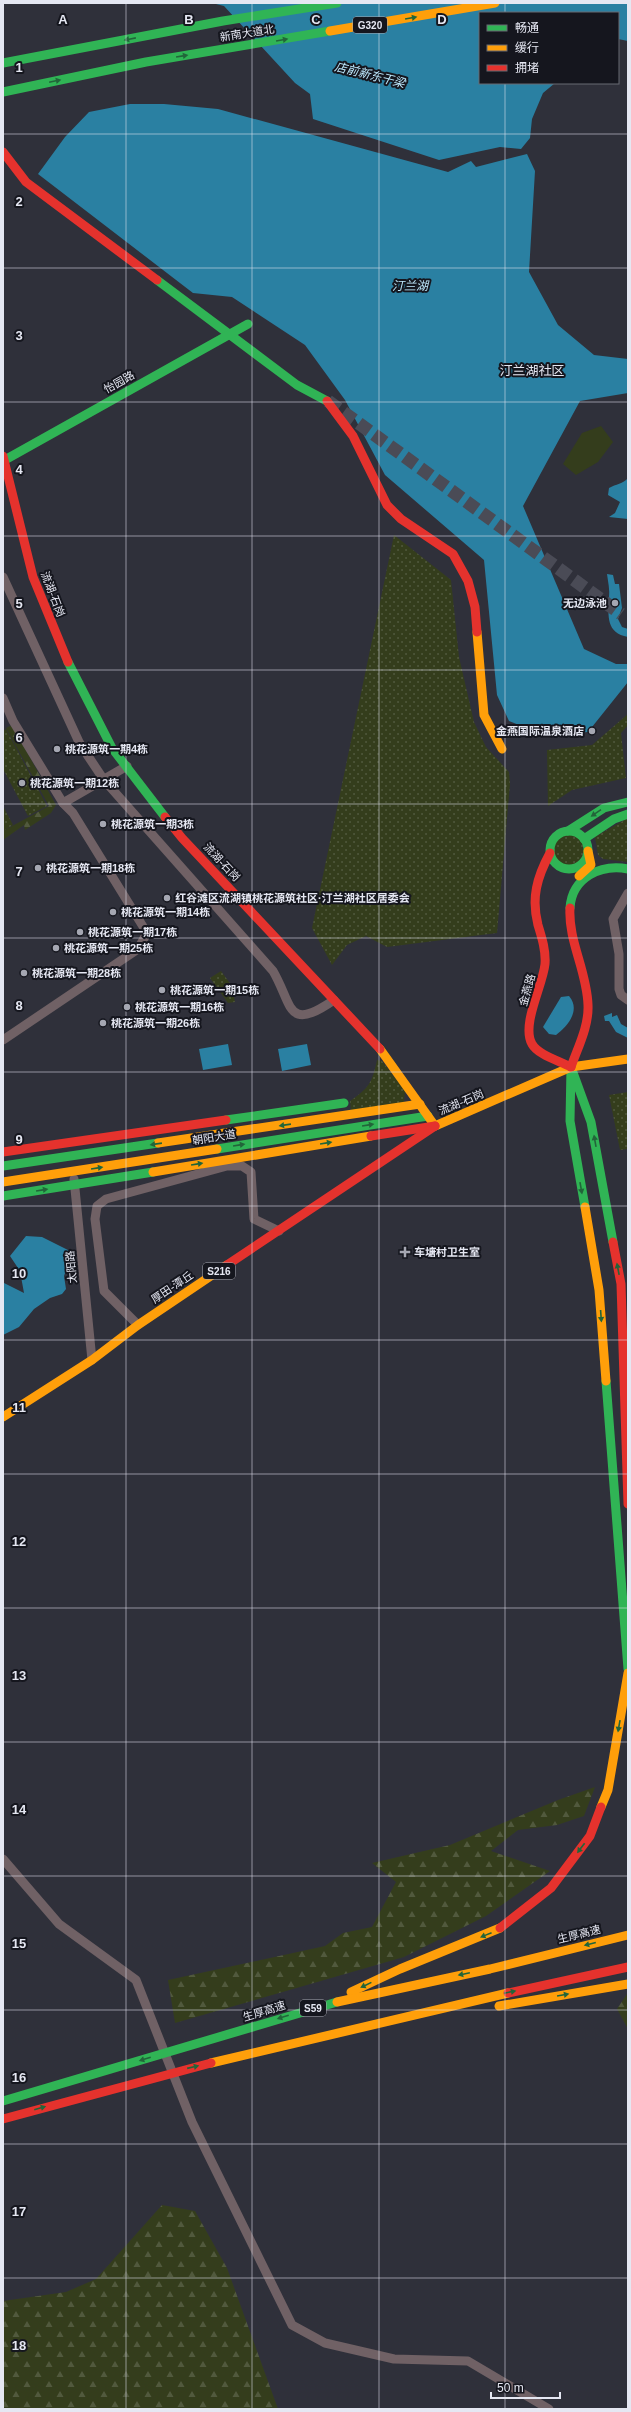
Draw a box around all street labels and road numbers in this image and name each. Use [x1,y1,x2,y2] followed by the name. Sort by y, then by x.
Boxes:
[353,17,387,33] road number: G320
[219,23,275,43] street label: 新南大道北
[102,369,136,395] street label: 怡园路
[39,570,67,618] street label: 流湖-石岗
[201,840,243,884] street label: 流湖-石岗
[517,972,537,1008] street label: 金燕路
[437,1087,485,1117] street label: 流湖-石岗
[191,1128,237,1146] street label: 朝阳大道
[64,1250,78,1284] street label: 太阳路
[203,1263,235,1279] road number: S216
[149,1269,195,1305] street label: 厚田-潭丘
[556,1923,602,1945] street label: 生厚高速
[241,1999,287,2023] street label: 生厚高速
[300,2000,326,2016] road number: S59

